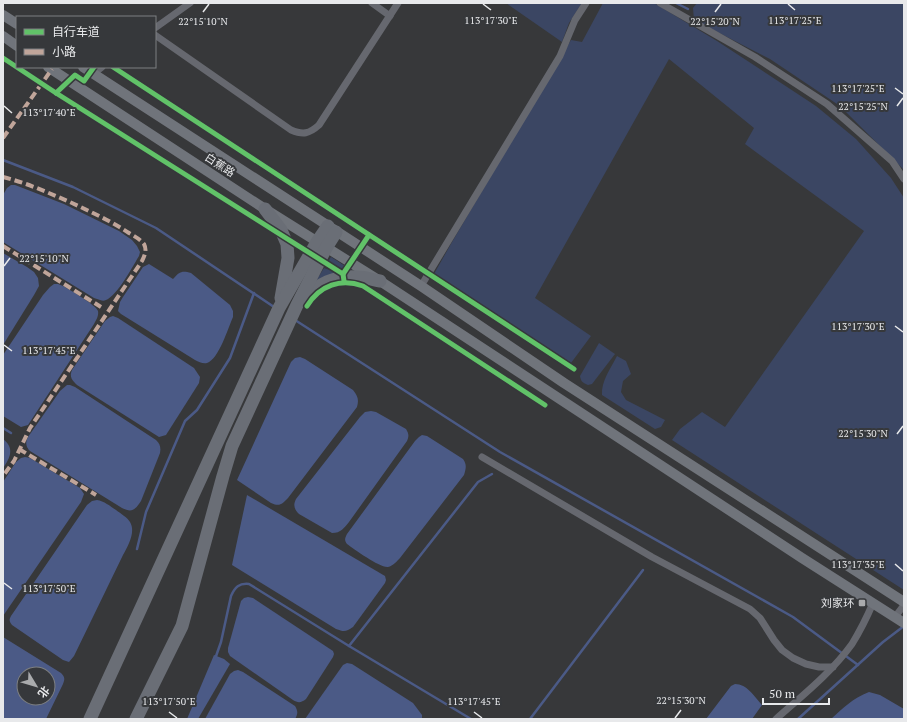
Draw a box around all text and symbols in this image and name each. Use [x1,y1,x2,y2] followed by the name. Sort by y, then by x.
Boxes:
[464,14,518,27] text: 113°17'30"E
[768,14,822,27] text: 113°17'25"E
[178,15,228,28] text: 22°15'10"N
[690,15,740,28] text: 22°15'20"N
[16,16,156,68] legend
[52,24,100,39] text: 自行车道
[52,44,76,59] text: 小路
[831,82,885,95] text: 113°17'25"E
[838,100,888,113] text: 22°15'25"N
[22,106,76,119] text: 113°17'40"E
[202,150,238,180] street label: 白蕉路
[19,252,69,265] text: 22°15'10"N
[831,320,885,333] text: 113°17'30"E
[22,344,76,357] text: 113°17'45"E
[838,427,888,440] text: 22°15'30"N
[831,558,885,571] text: 113°17'35"E
[22,582,76,595] text: 113°17'50"E
[821,596,854,610] place label: 刘家环
[857,598,867,608] marker: 刘家环
[16,666,56,706] north arrow
[763,680,829,706] scale bar
[35,684,53,701] text: 北
[769,686,796,701] text: 50 m
[656,694,706,707] text: 22°15'30"N
[142,695,196,708] text: 113°17'50"E
[447,695,501,708] text: 113°17'45"E

